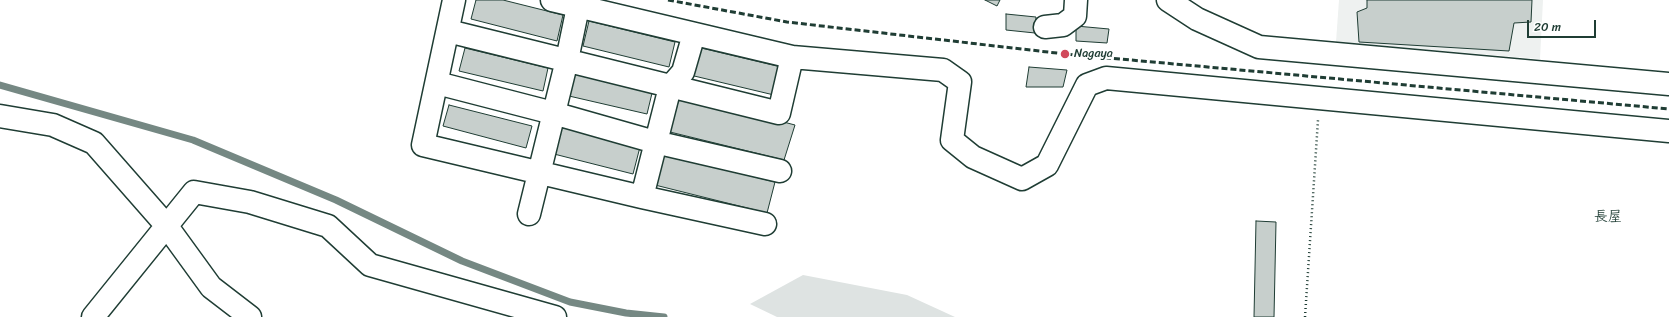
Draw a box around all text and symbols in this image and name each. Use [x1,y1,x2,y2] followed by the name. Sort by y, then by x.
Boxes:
[1529,12,1598,38] scale bar
[1534,16,1561,38] text: 20 m
[1074,47,1113,61] place label: Nagaya
[1059,48,1071,60] marker: Nagaya
[1594,209,1622,225] district label: 長屋

